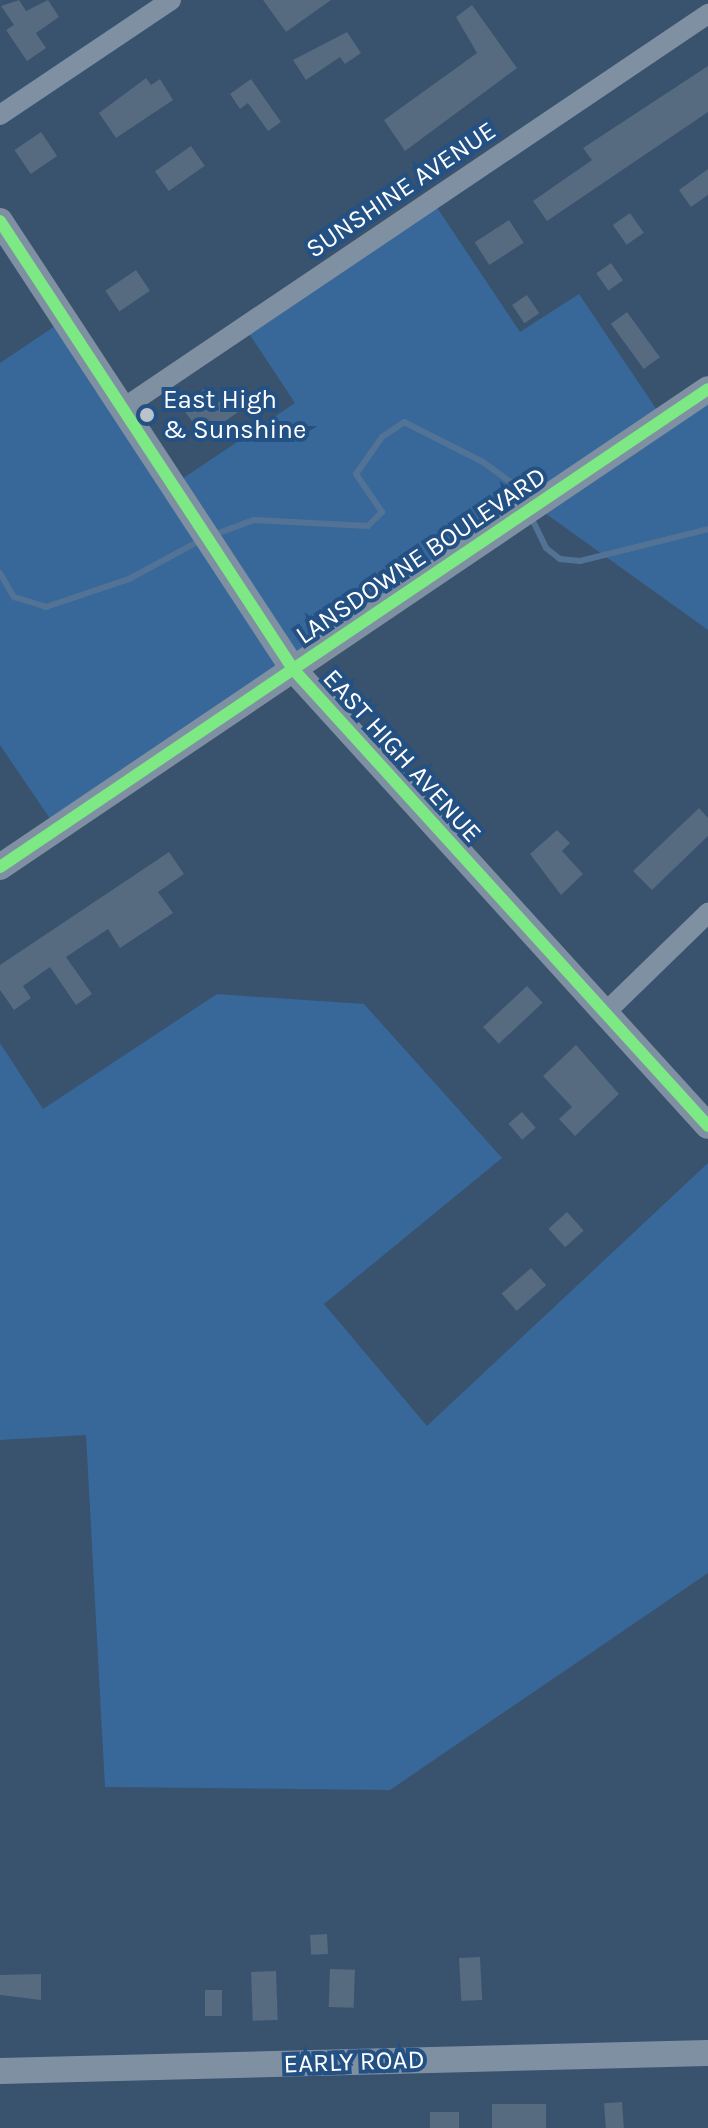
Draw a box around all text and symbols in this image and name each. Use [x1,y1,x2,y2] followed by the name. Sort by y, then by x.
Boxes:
[300,115,502,265] street label: SUNSHINE AVENUE
[163,384,306,446] place label: East High & Sunshine
[138,406,156,424] marker: East High & Sunshine
[290,461,552,651] street label: LANSDOWNE BOULEVARD
[316,663,488,849] street label: EAST HIGH AVENUE
[283,2044,425,2080] street label: EARLY ROAD

